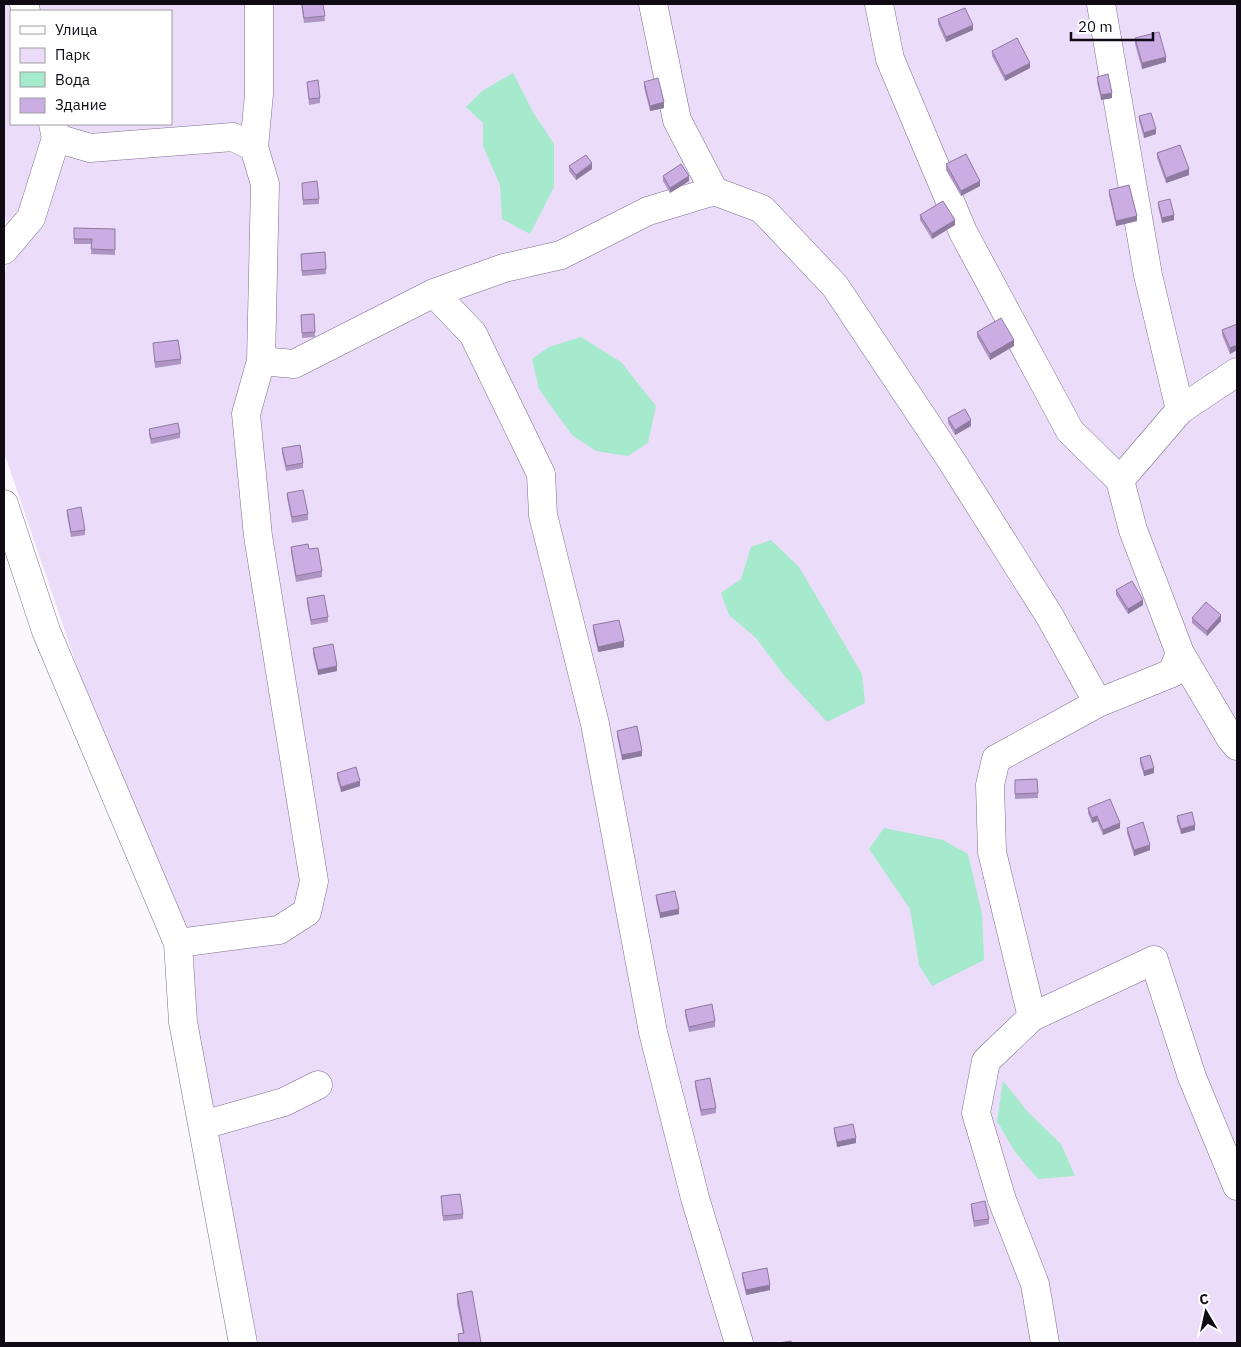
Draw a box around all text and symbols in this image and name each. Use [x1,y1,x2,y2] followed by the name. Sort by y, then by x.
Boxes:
[10,10,172,125] legend
[1071,10,1154,42] scale bar
[1078,17,1113,36] text: 20 m
[55,20,97,39] text: Улица
[55,45,90,64] text: Парк
[55,70,90,89] text: Вода
[55,95,107,114] text: Здание
[1181,1287,1231,1337] north arrow
[1198,1290,1210,1309] text: С

